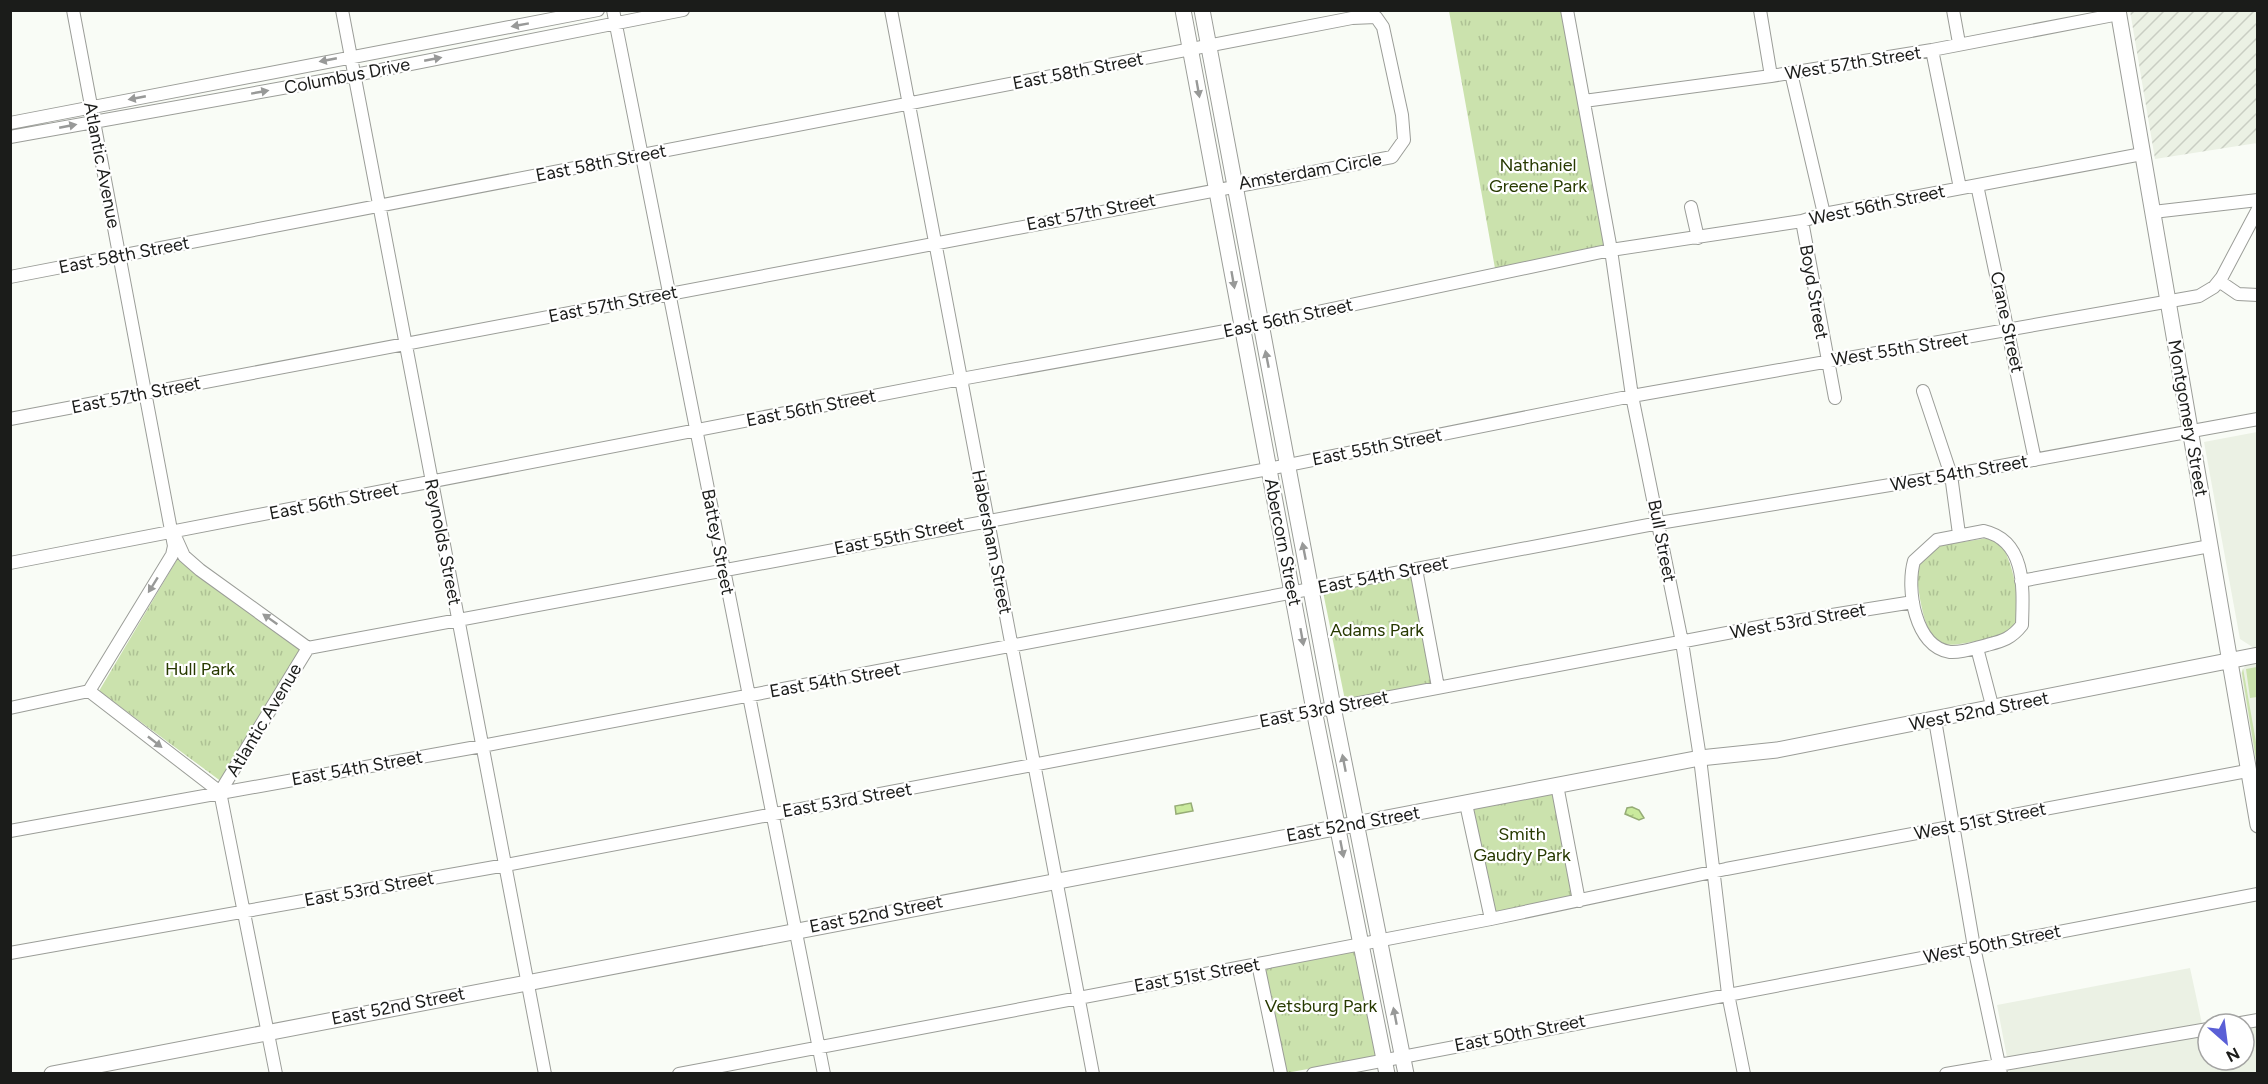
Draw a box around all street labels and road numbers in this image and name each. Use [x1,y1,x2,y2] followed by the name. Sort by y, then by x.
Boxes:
[1783,41,1923,85] street label: West 57th Street
[1011,48,1145,94] street label: East 58th Street
[282,53,412,99] street label: Columbus Drive
[79,100,125,230] street label: Atlantic Avenue
[534,140,668,186] street label: East 58th Street
[1237,148,1383,194] street label: Amsterdam Circle
[1807,180,1947,230] street label: West 56th Street
[1025,189,1158,235] street label: East 57th Street
[57,232,191,278] street label: East 58th Street
[1795,243,1833,341] street label: Boyd Street
[1986,269,2029,375] street label: Crane Street
[547,281,680,327] street label: East 57th Street
[1221,294,1355,342] street label: East 56th Street
[1830,327,1970,371] street label: West 55th Street
[2163,338,2213,498] street label: Montgomery Street
[70,372,203,418] street label: East 57th Street
[744,385,878,431] street label: East 56th Street
[1310,424,1444,470] street label: East 55th Street
[1889,450,2030,496] street label: West 54th Street
[967,468,1017,616] street label: Habersham Street
[1260,476,1306,608] street label: Abercorn Street
[420,477,466,607] street label: Reynolds Street
[267,478,401,524] street label: East 56th Street
[697,487,739,597] street label: Battey Street
[1643,498,1681,584] street label: Bull Street
[832,513,966,559] street label: East 55th Street
[1316,552,1450,598] street label: East 54th Street
[1728,598,1868,644] street label: West 53rd Street
[768,658,902,702] street label: East 54th Street
[222,659,307,781] street label: Atlantic Avenue
[1258,686,1391,732] street label: East 53rd Street
[1907,687,2051,735] street label: West 52nd Street
[290,746,424,790] street label: East 54th Street
[781,778,914,822] street label: East 53rd Street
[1912,797,2048,845] street label: West 51st Street
[1284,801,1422,847] street label: East 52nd Street
[303,867,436,911] street label: East 53rd Street
[807,890,945,938] street label: East 52nd Street
[1921,920,2063,968] street label: West 50th Street
[1132,953,1262,997] street label: East 51st Street
[329,982,467,1030] street label: East 52nd Street
[1453,1009,1588,1056] street label: East 50th Street

